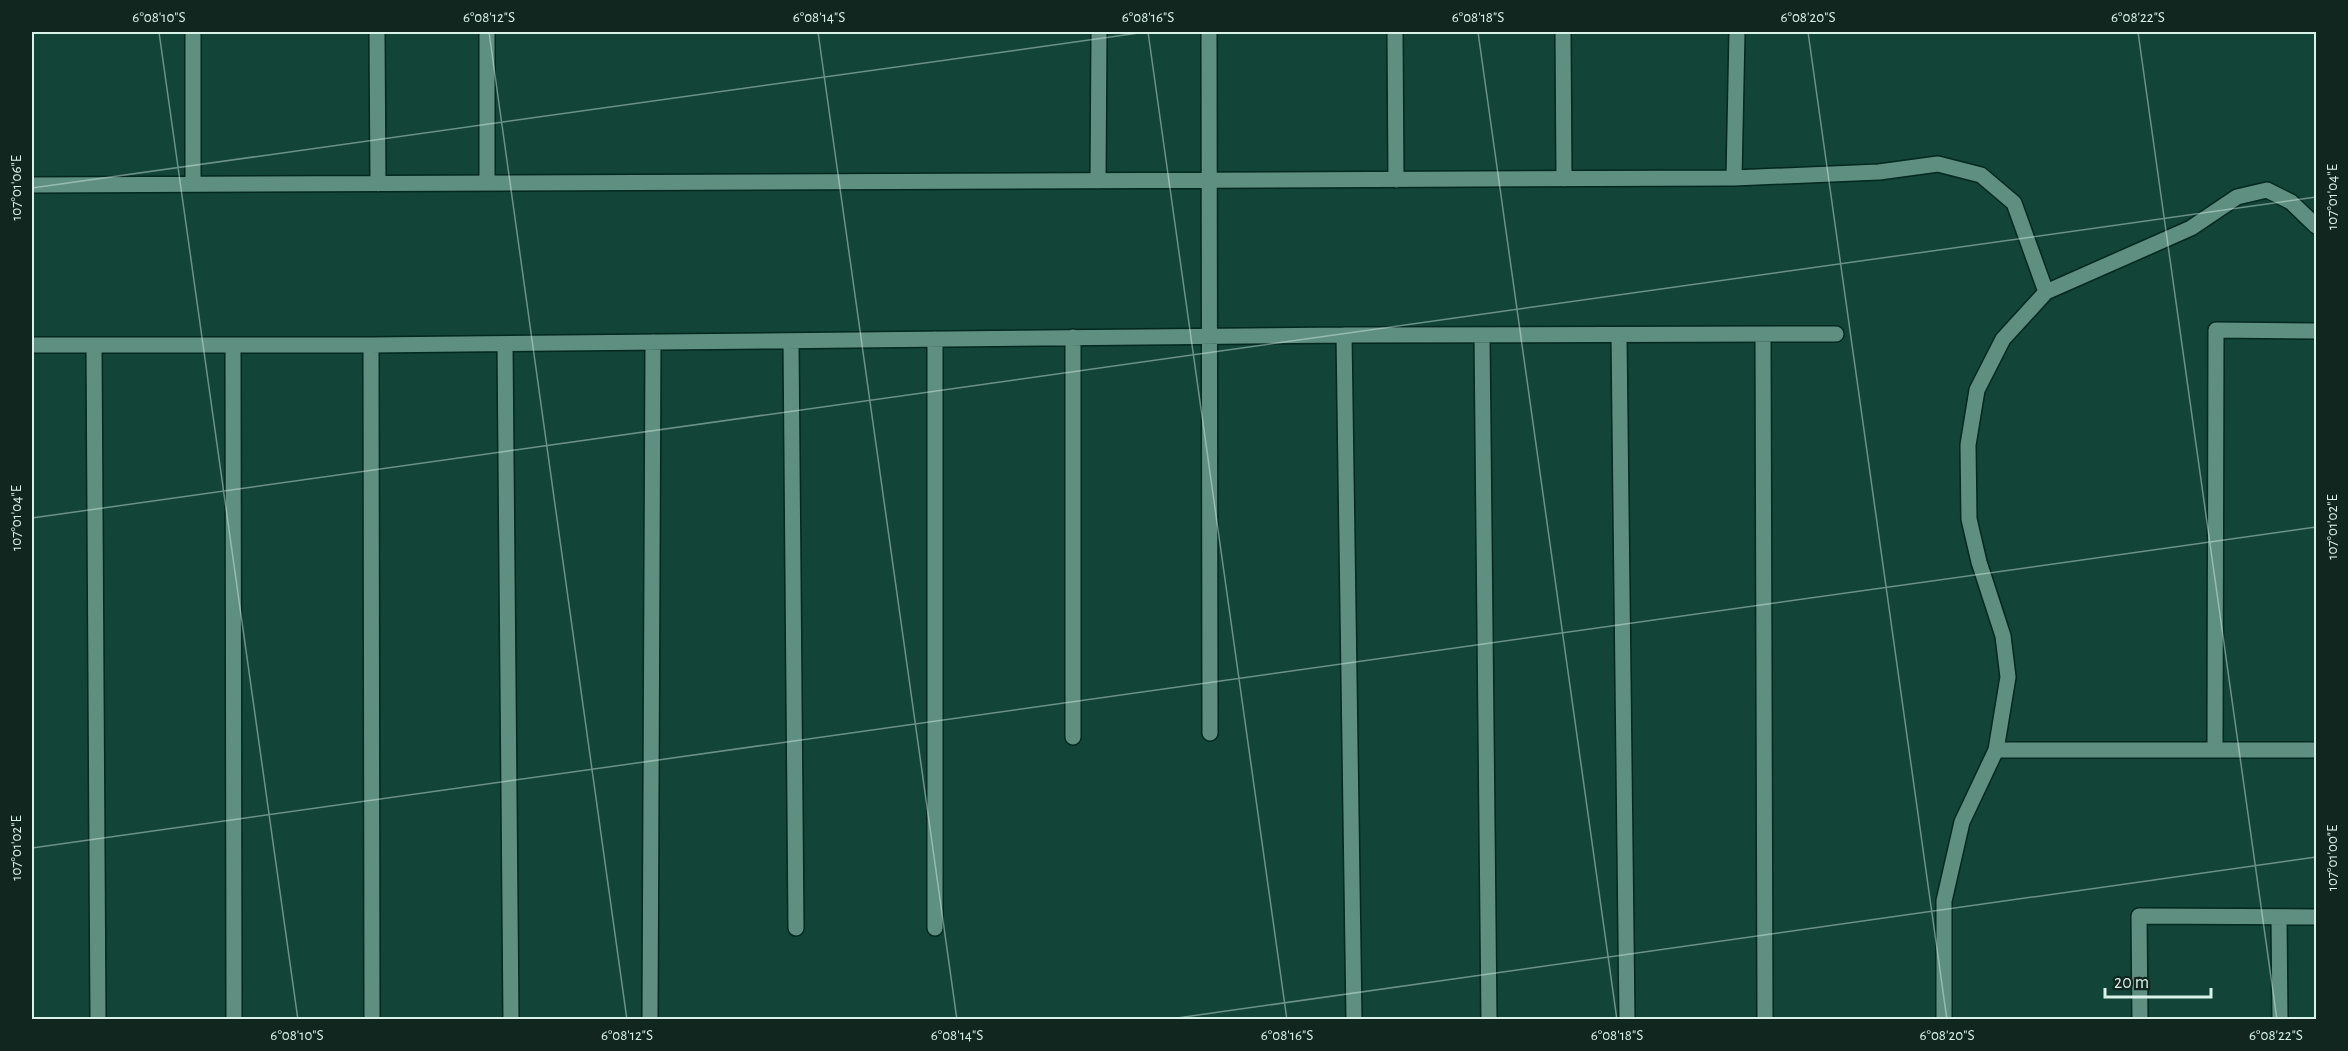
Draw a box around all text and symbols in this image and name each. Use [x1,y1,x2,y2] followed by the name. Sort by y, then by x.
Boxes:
[132,10,186,25] text: 6°08'10"S
[463,10,515,25] text: 6°08'12"S
[793,10,845,25] text: 6°08'14"S
[1122,10,1174,25] text: 6°08'16"S
[1452,10,1504,25] text: 6°08'18"S
[1781,10,1836,25] text: 6°08'20"S
[2111,10,2165,25] text: 6°08'22"S
[9,155,24,221] text: 107°01'06"E
[2325,164,2340,230] text: 107°01'04"E
[9,485,24,551] text: 107°01'04"E
[2325,494,2340,560] text: 107°01'02"E
[9,815,24,881] text: 107°01'02"E
[2325,825,2340,891] text: 107°01'00"E
[2105,961,2212,999] scale bar
[2114,974,2149,992] text: 20 m
[270,1028,324,1043] text: 6°08'10"S
[601,1028,653,1043] text: 6°08'12"S
[931,1028,983,1043] text: 6°08'14"S
[1261,1028,1313,1043] text: 6°08'16"S
[1591,1028,1643,1043] text: 6°08'18"S
[1920,1028,1975,1043] text: 6°08'20"S
[2249,1028,2303,1043] text: 6°08'22"S

